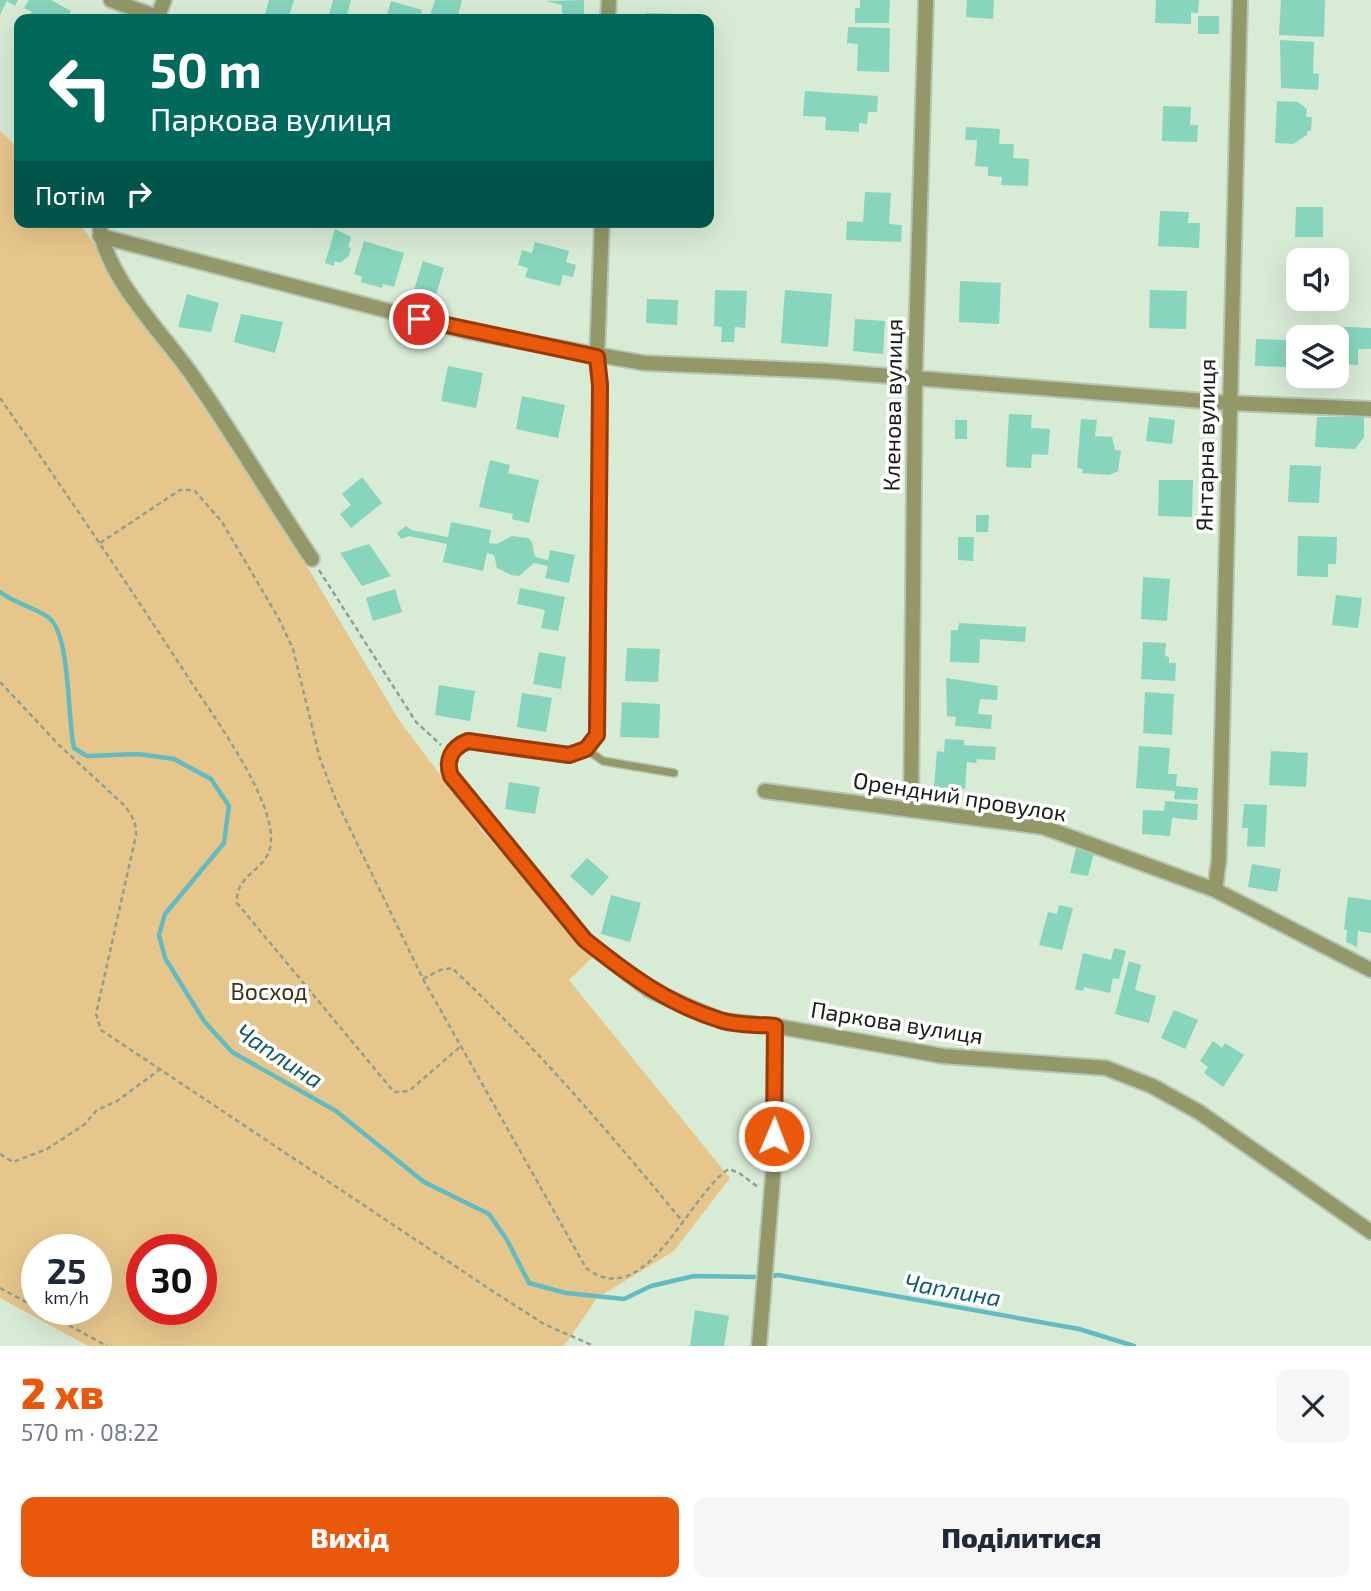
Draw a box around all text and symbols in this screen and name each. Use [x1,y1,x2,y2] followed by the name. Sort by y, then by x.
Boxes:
[150,39,262,98] text: 50 m
[35,42,126,133] icon: left
[150,99,392,137] text: Паркова вулиця
[120,175,158,213] icon: right
[35,179,106,210] text: Потім
[1286,248,1349,388] map controls
[1286,248,1349,311] button: sound
[389,289,449,349] pin
[400,300,438,338] icon: arrive
[876,318,909,492] street label: Кленова вулиця
[1286,325,1349,388] button: layers
[1189,358,1222,532] street label: Янтарна вулиця
[851,765,1069,828] street label: Орендний провулок
[230,977,308,1005] park label: Восход
[809,995,985,1050] street label: Паркова вулиця
[231,1016,329,1094] water label: Чаплина
[737,1099,811,1173] position arrow
[126,1234,217,1325] speed limit sign: 30
[47,1249,86,1291] text: 25
[902,1266,1004,1312] water label: Чаплина
[44,1286,89,1308] text: km/h
[21,1367,104,1417] text: 2 хв
[1276,1369,1350,1443] button: close
[21,1418,159,1446] text: 570 m · 08:22
[21,1497,679,1577] button: Вихід
[693,1497,1350,1577] button: Поділитися

